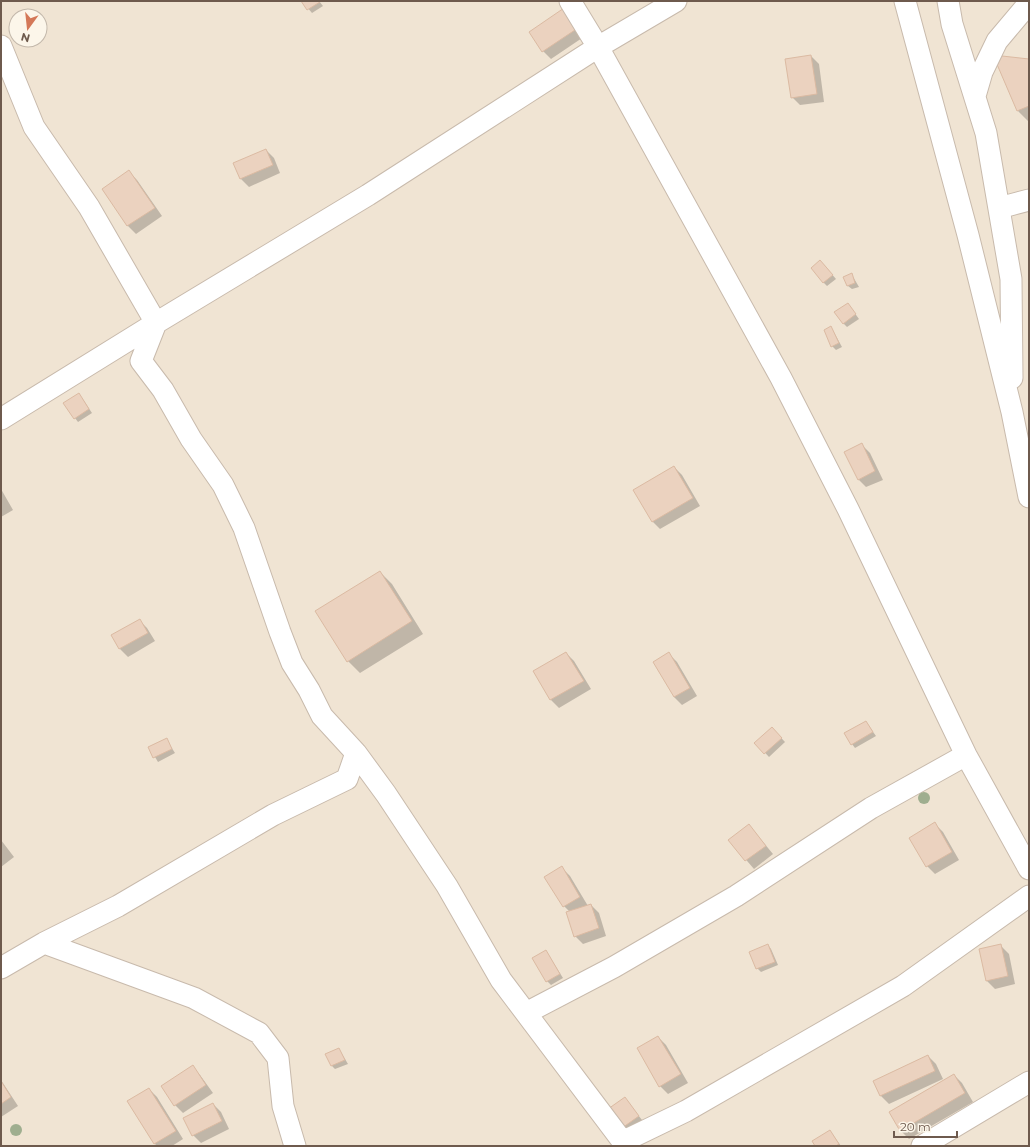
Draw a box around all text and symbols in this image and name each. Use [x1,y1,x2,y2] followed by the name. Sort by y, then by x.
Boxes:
[8,8,48,48] north arrow
[19,30,32,46] text: N
[894,1113,957,1139] scale bar
[900,1119,931,1134] text: 20 m

